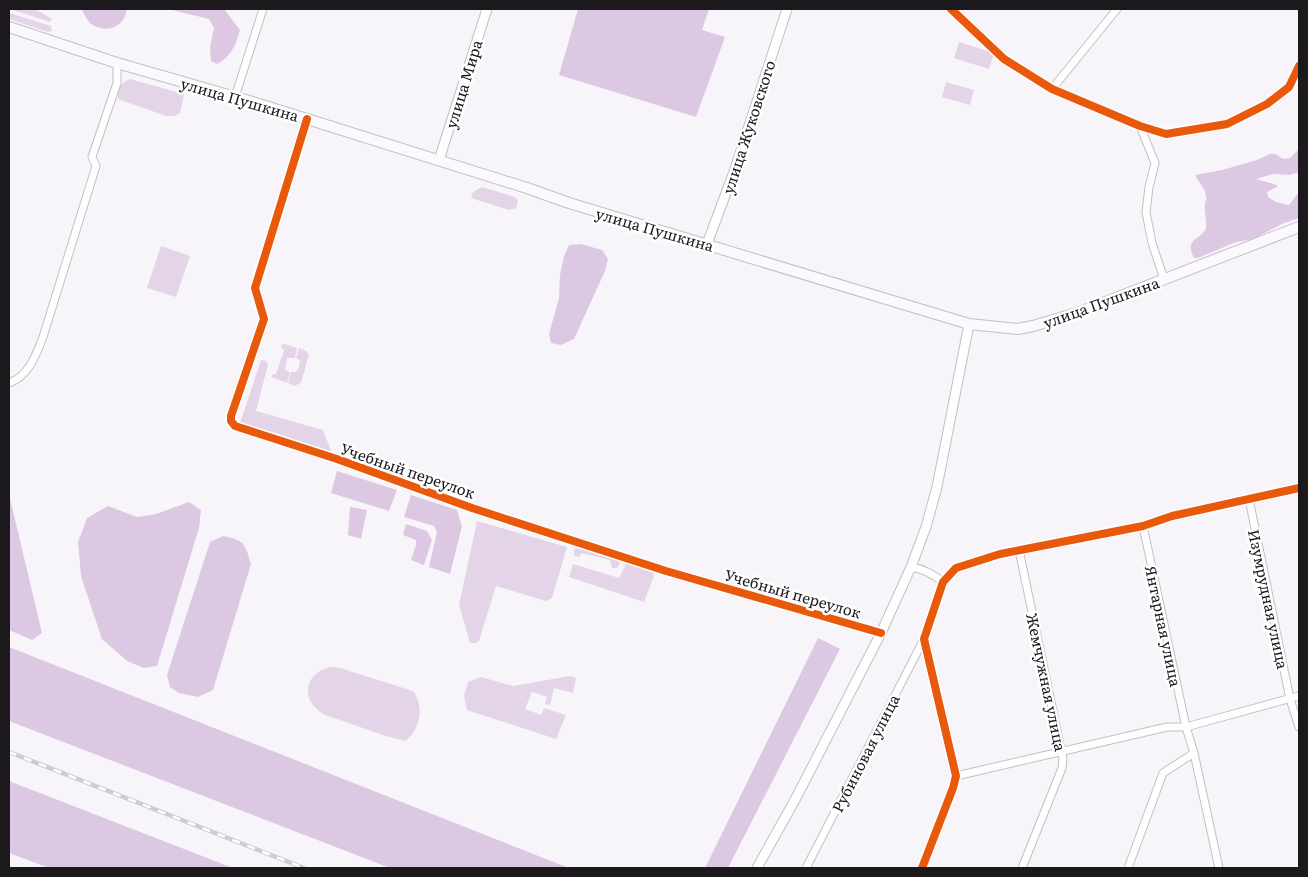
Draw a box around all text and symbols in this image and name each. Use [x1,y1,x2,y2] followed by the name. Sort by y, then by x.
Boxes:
[439,36,488,131] street label: улица Мира
[716,57,781,197] street label: улица Жуковского
[178,71,303,127] street label: улица Пушкина
[593,201,718,257] street label: улица Пушкина
[1040,270,1163,334] street label: улица Пушкина
[338,436,478,504] street label: Учебный переулок
[1243,527,1295,672] street label: Изумрудная улица
[722,563,864,624] street label: Учебный переулок
[1140,563,1188,690] street label: Янтарная улица
[1021,611,1073,754] street label: Жемчужная улица
[825,689,905,816] street label: Рубиновая улица

